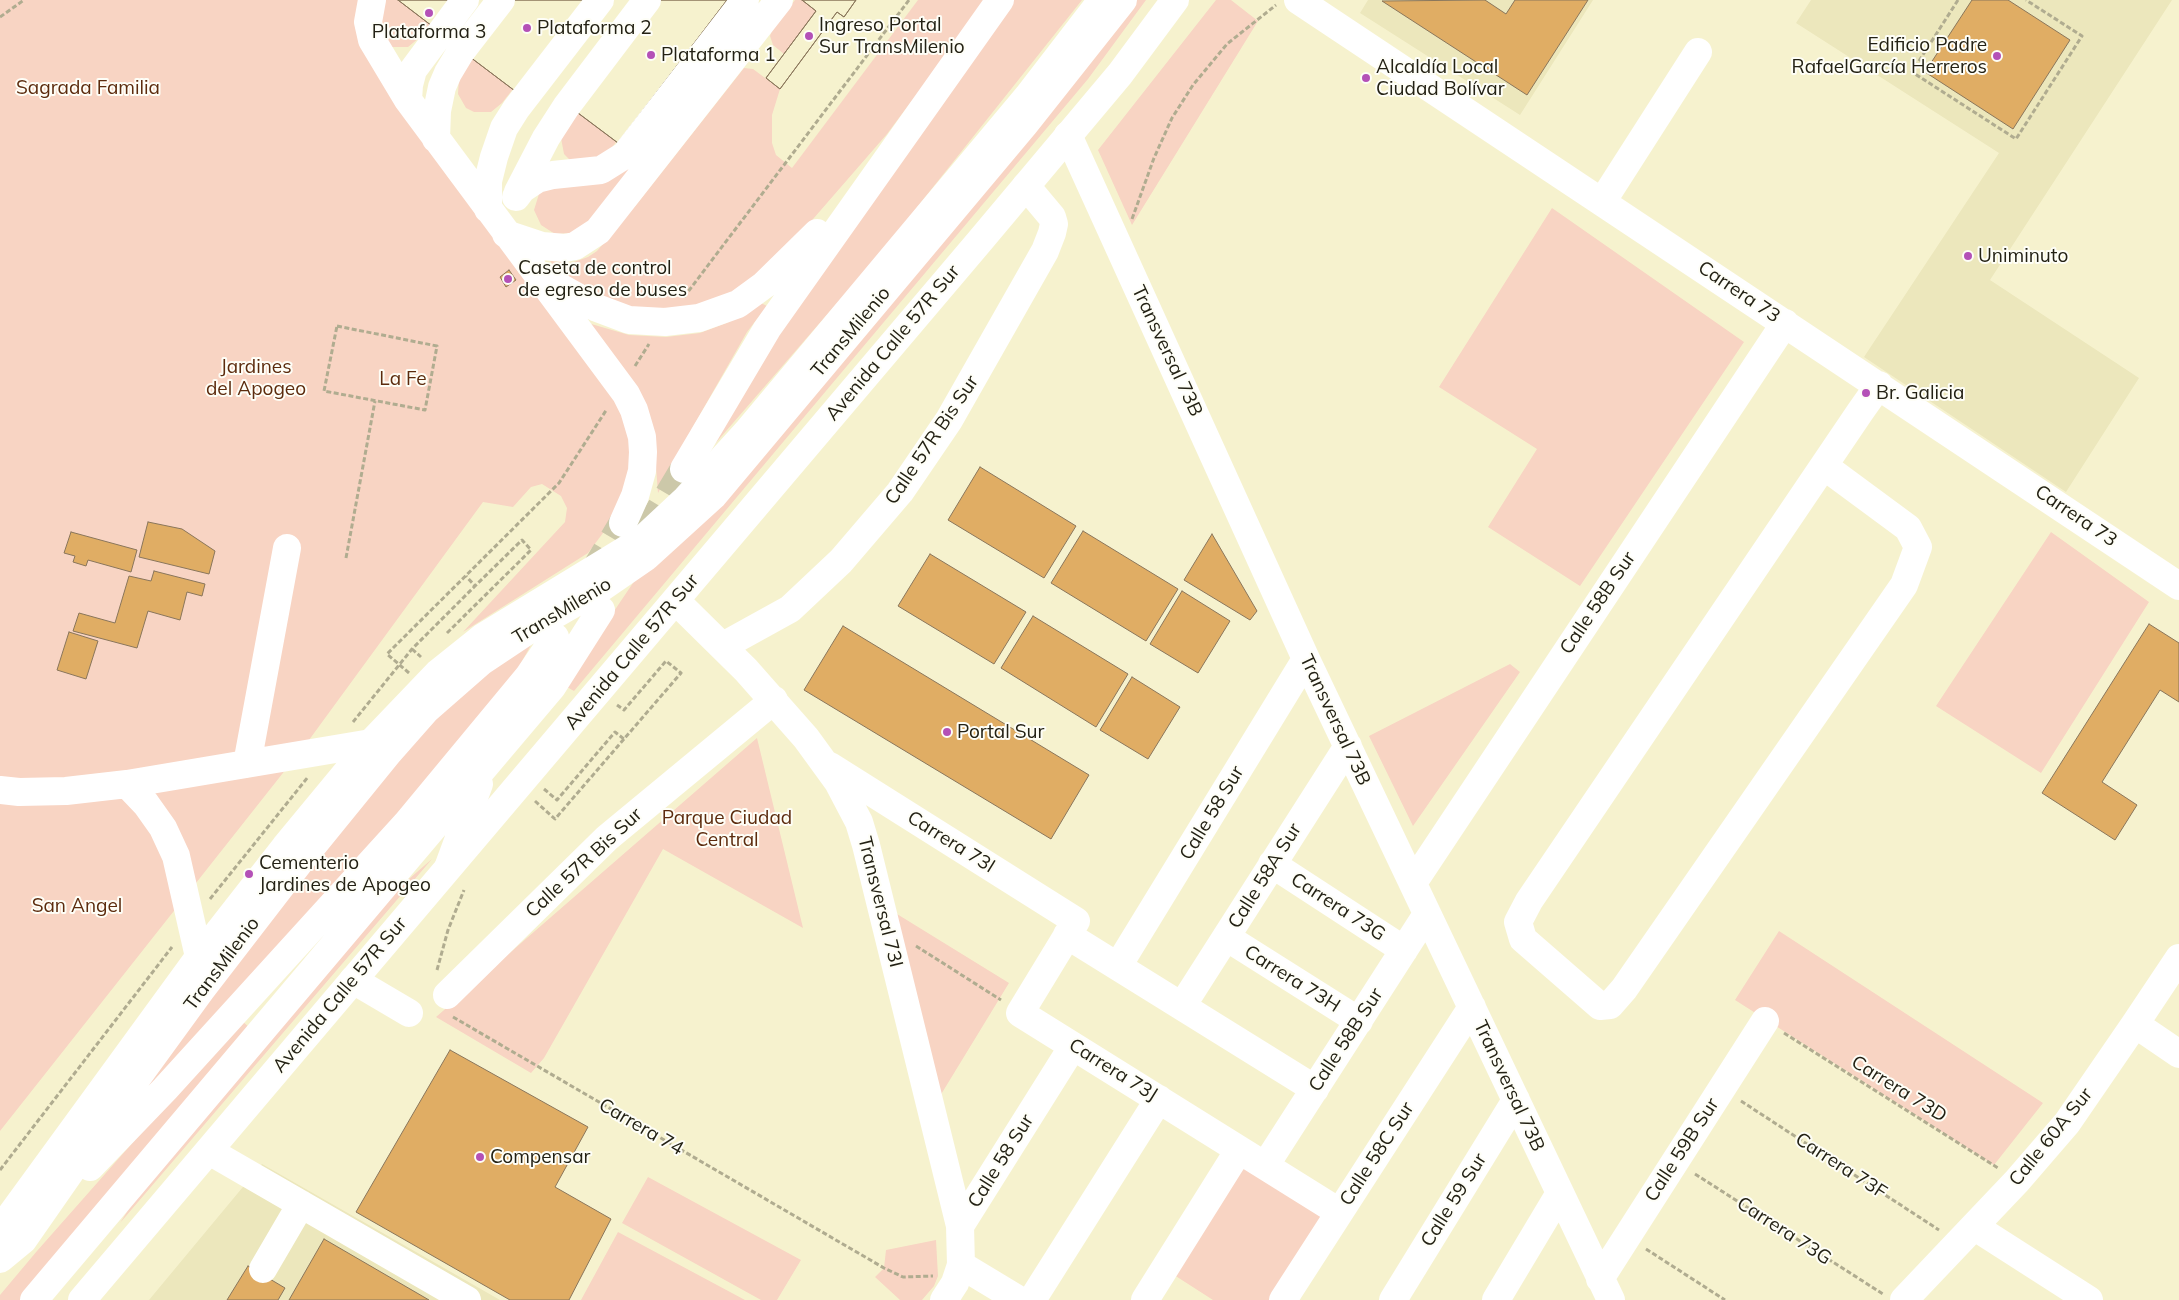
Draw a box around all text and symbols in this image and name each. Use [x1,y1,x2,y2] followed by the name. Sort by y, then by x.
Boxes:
[423,7,435,19] marker: Plataforma 3
[819,14,965,58] place label: Ingreso Portal Sur TransMilenio
[537,17,652,39] place label: Plataforma 2
[372,21,486,43] place label: Plataforma 3
[521,22,533,34] marker: Plataforma 2
[803,30,815,42] marker: Ingreso Portal Sur TransMilenio
[1792,34,1987,78] place label: Edificio Padre RafaelGarcía Herreros
[661,44,776,66] place label: Plataforma 1
[645,49,657,61] marker: Plataforma 1
[1991,50,2003,62] marker: Edificio Padre RafaelGarcía Herreros
[1376,56,1505,100] place label: Alcaldía Local Ciudad Bolívar
[1360,72,1372,84] marker: Alcaldía Local Ciudad Bolívar
[16,77,160,99] park label: Sagrada Familia
[1978,245,2068,267] place label: Uniminuto
[1962,250,1974,262] marker: Uniminuto
[1694,256,1784,328] street label: Carrera 73
[518,257,687,301] place label: Caseta de control de egreso de buses
[821,261,965,425] street label: Avenida Calle 57R Sur
[502,273,514,285] marker: Caseta de control de egreso de buses
[807,282,895,382] street label: TransMilenio
[1127,282,1207,420] street label: Transversal 73B
[206,356,306,400] park label: Jardines del Apogeo
[379,368,427,390] park label: La Fe
[880,371,984,509] street label: Calle 57R Bis Sur
[1876,382,1964,404] place label: Br. Galicia
[1860,387,1872,399] marker: Br. Galicia
[2031,480,2121,552] street label: Carrera 73
[1555,547,1641,659] street label: Calle 58B Sur
[560,570,704,734] street label: Avenida Calle 57R Sur
[509,573,615,649] street label: TransMilenio
[1295,651,1375,789] street label: Transversal 73B
[957,721,1044,743] place label: Portal Sur
[941,726,953,738] marker: Portal Sur
[1175,762,1249,864] street label: Calle 58 Sur
[521,803,647,923] street label: Calle 57R Bis Sur
[903,806,999,878] street label: Carrera 73I
[662,807,792,851] park label: Parque Ciudad Central
[1224,819,1306,933] street label: Calle 58A Sur
[853,834,907,970] street label: Transversal 73I
[259,852,431,896] place label: Cementerio Jardines de Apogeo
[243,868,255,880] marker: Cementerio Jardines de Apogeo
[1287,868,1389,946] street label: Carrera 73G
[32,895,122,917] park label: San Angel
[180,913,264,1015] street label: TransMilenio
[268,913,412,1077] street label: Avenida Calle 57R Sur
[1240,941,1344,1017] street label: Carrera 73H
[1304,984,1388,1096] street label: Calle 58B Sur
[1469,1017,1549,1155] street label: Transversal 73B
[1064,1034,1162,1106] street label: Carrera 73J
[1847,1051,1951,1127] street label: Carrera 73D
[2004,1083,2098,1191] street label: Calle 60A Sur
[595,1094,687,1160] street label: Carrera 74
[1640,1094,1724,1206] street label: Calle 59B Sur
[1335,1098,1419,1210] street label: Calle 58C Sur
[963,1110,1039,1212] street label: Calle 58 Sur
[1791,1128,1891,1204] street label: Carrera 73F
[490,1146,590,1168] place label: Compensar
[1416,1149,1492,1251] street label: Calle 59 Sur
[474,1151,486,1163] marker: Compensar
[1733,1192,1835,1270] street label: Carrera 73G

